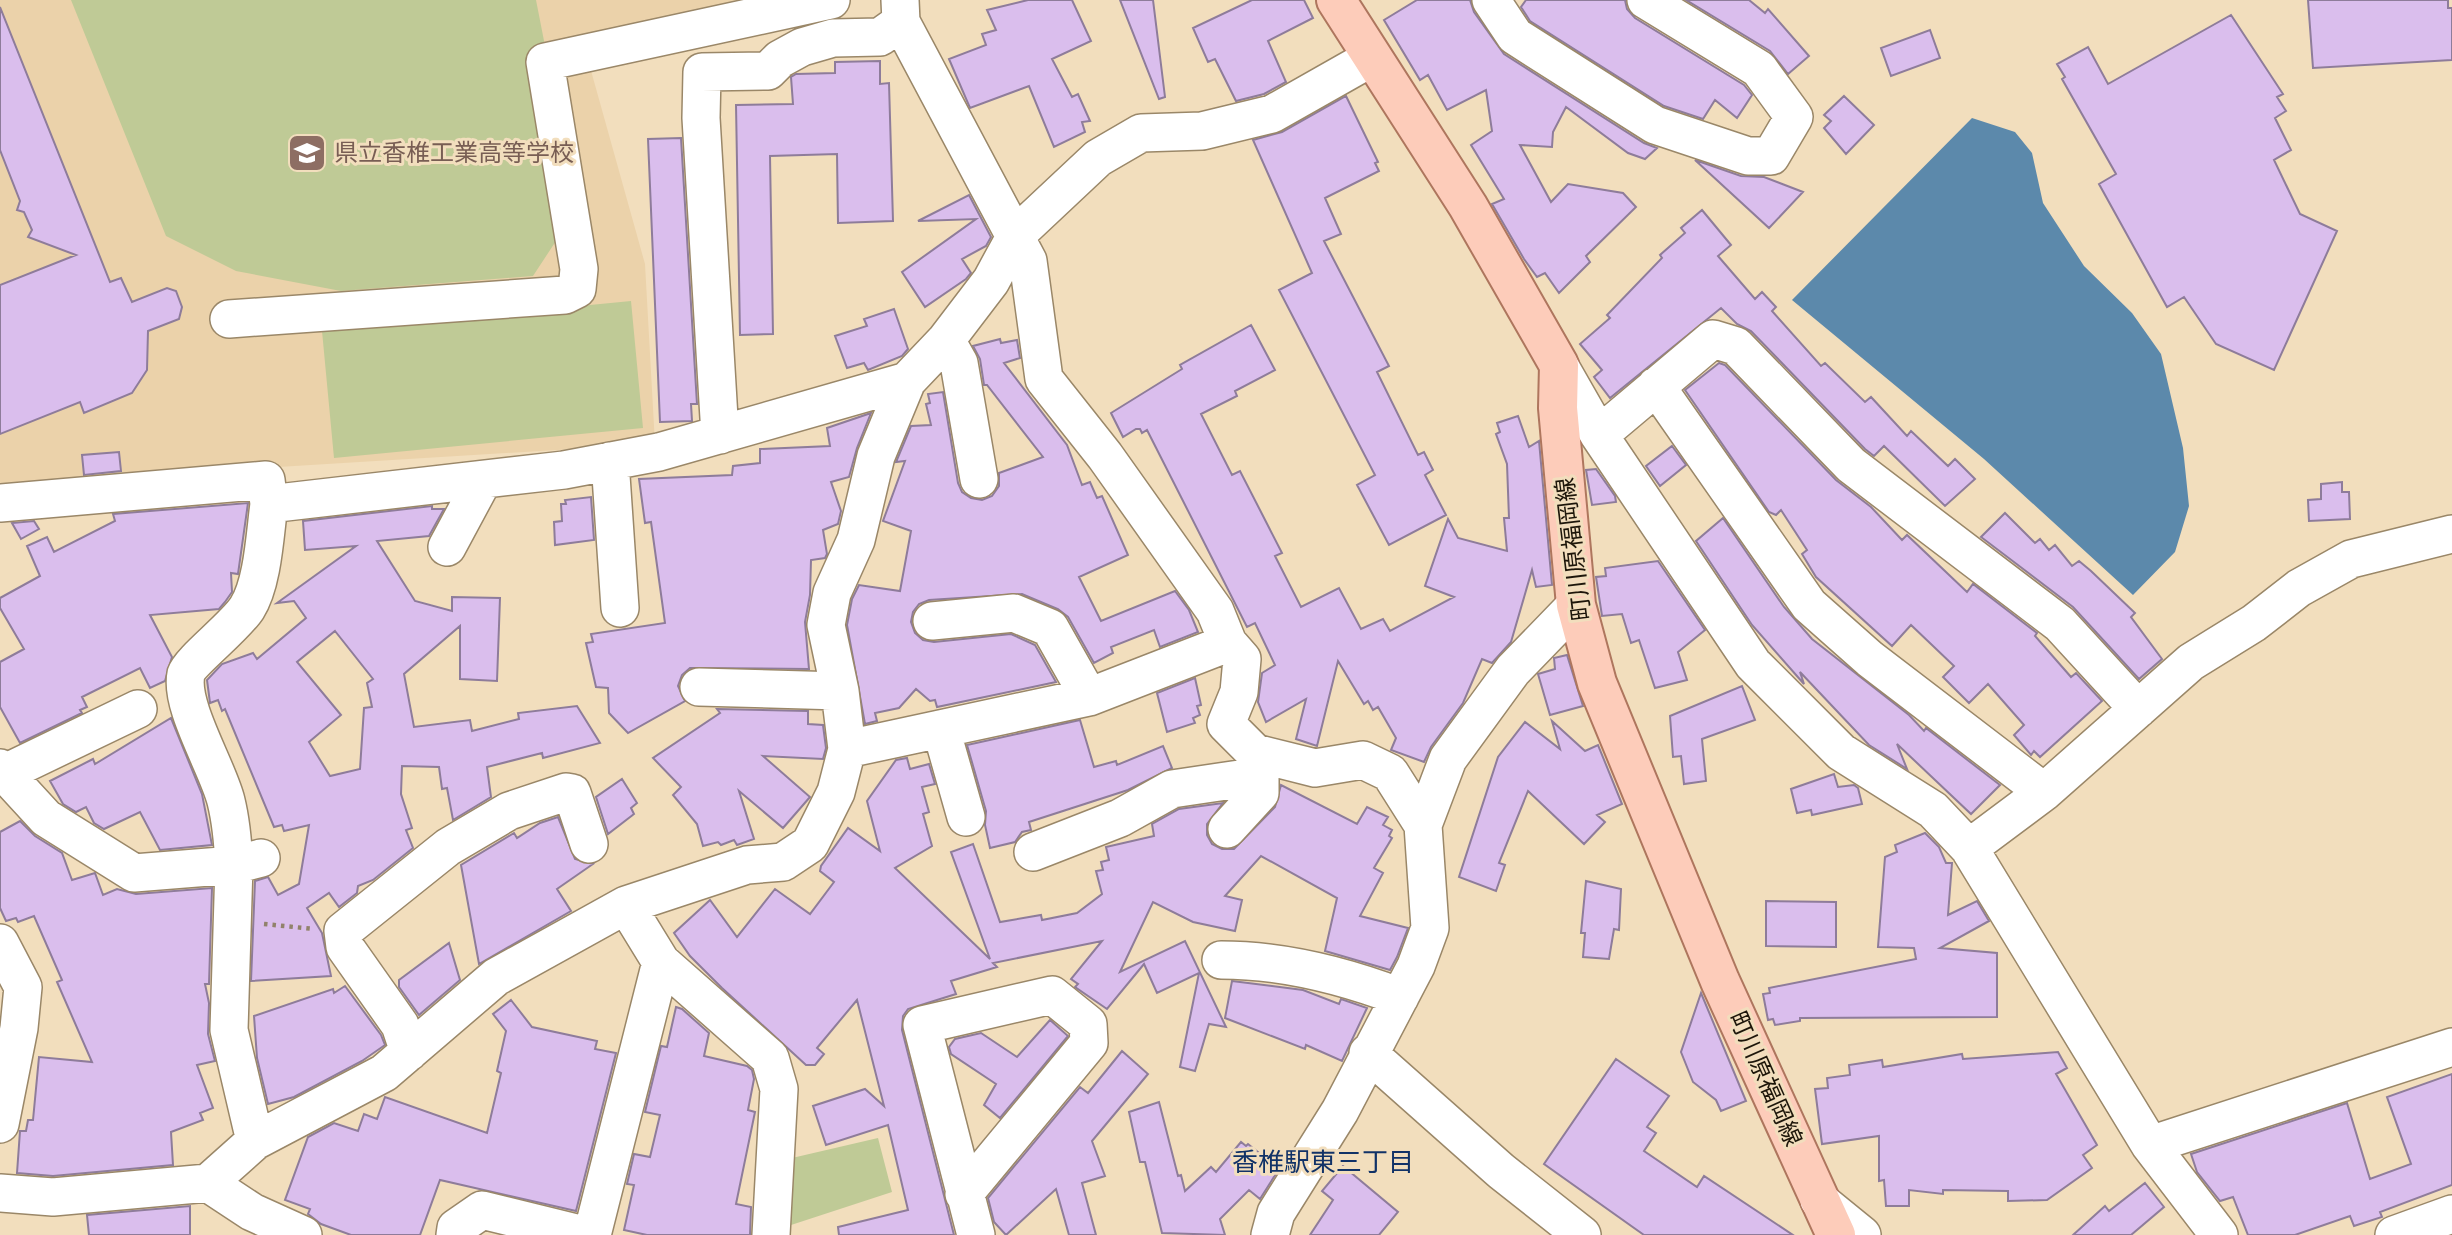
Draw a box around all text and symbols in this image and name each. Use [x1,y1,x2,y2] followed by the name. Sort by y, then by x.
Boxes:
[286,132,328,174] school or university icon: 県立香椎工業高等学校
[334,139,574,168] place label: 県立香椎工業高等学校
[1551,476,1597,622] street label: 町川原福岡線
[1722,1007,1808,1151] street label: 町川原福岡線
[1232,1147,1414,1178] district label: 香椎駅東三丁目

